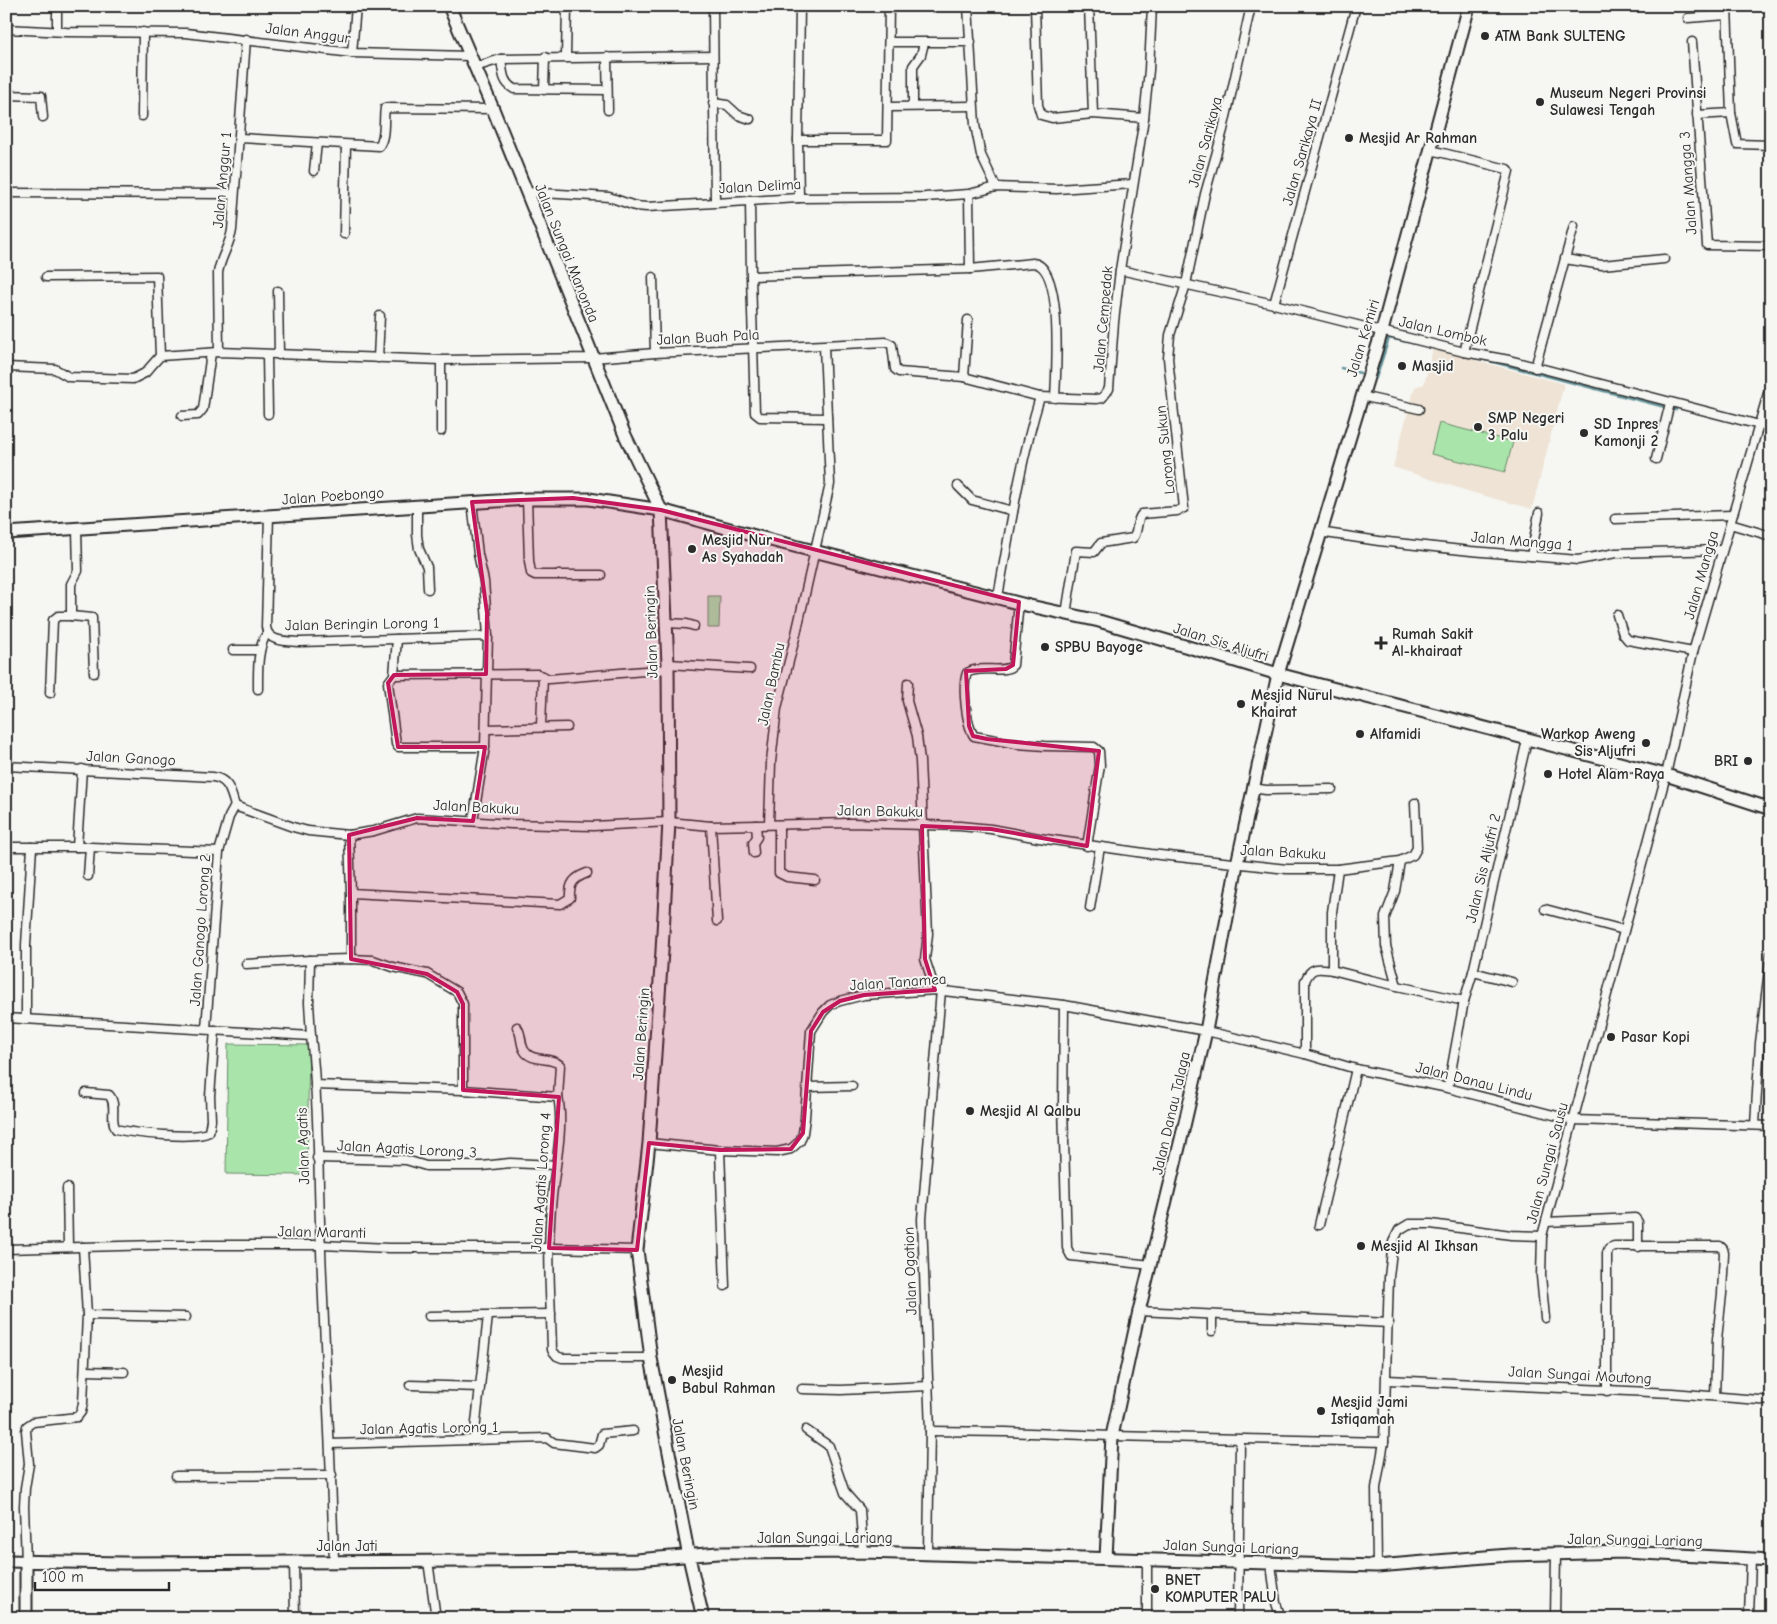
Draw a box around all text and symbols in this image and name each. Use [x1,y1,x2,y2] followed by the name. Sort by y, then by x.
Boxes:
[264,19,352,47] street label: Jalan Anggur
[1495,27,1626,45] place label: ATM Bank SULTENG
[1479,30,1491,42] marker: ATM Bank SULTENG
[1550,84,1706,119] place label: Museum Negeri Provinsi Sulawesi Tengah
[1184,95,1226,189] street label: Jalan Sarikaya
[1534,96,1546,108] marker: Museum Negeri Provinsi Sulawesi Tengah
[1278,97,1326,207] street label: Jalan Sarikaya II
[1359,129,1477,147] place label: Mesjid Ar Rahman
[209,131,235,229] street label: Jalan Anggur 1
[1675,131,1701,235] street label: Jalan Mangga 3
[1343,132,1355,144] marker: Mesjid Ar Rahman
[718,175,802,197] street label: Jalan Delima
[531,181,603,325] street label: Jalan Sungai Manonda
[1089,264,1117,373] street label: Jalan Cempedak
[1343,297,1383,379] street label: Jalan Kemiri
[1397,312,1489,350] street label: Jalan Lombok
[656,325,760,349] street label: Jalan Buah Pala
[1412,357,1453,375] place label: Masjid
[1396,360,1408,372] marker: Masjid
[1151,405,1179,495] street label: Lorong Sukun
[1488,409,1564,444] place label: SMP Negeri 3 Palu
[1594,415,1658,450] place label: SD Inpres Kamonji 2
[1472,421,1484,433] marker: SMP Negeri 3 Palu
[1578,427,1590,439] marker: SD Inpres Kamonji 2
[281,483,385,509] street label: Jalan Poebongo
[1470,528,1574,554] street label: Jalan Mangga 1
[1680,529,1722,621] street label: Jalan Mangga
[702,531,783,566] place label: Mesjid Nur As Syahadah
[686,543,698,555] marker: Mesjid Nur As Syahadah
[640,585,662,679] street label: Jalan Beringin
[285,614,439,634] street label: Jalan Beringin Lorong 1
[1171,619,1271,665] street label: Jalan Sis Aljufri
[1392,625,1474,660] place label: Rumah Sakit Al-khairaat
[1374,636,1388,650] marker: Rumah Sakit Al-khairaat
[1055,638,1143,656] place label: SPBU Bayoge
[753,641,789,727] street label: Jalan Bambu
[1039,641,1051,653] marker: SPBU Bayoge
[1251,686,1332,721] place label: Mesjid Nurul Khairat
[1235,698,1247,710] marker: Mesjid Nurul Khairat
[1370,725,1421,743] place label: Alfamidi
[1541,725,1636,760] place label: Warkop Aweng Sis Aljufri
[1354,728,1366,740] marker: Alfamidi
[1640,737,1652,749] marker: Warkop Aweng Sis Aljufri
[86,747,176,769] street label: Jalan Ganogo
[1714,752,1738,770] place label: BRI
[1742,755,1754,767] marker: BRI
[1558,765,1665,783] place label: Hotel Alam Raya
[1542,768,1554,780] marker: Hotel Alam Raya
[433,796,519,818] street label: Jalan Bakuku
[837,801,923,821] street label: Jalan Bakuku
[1462,812,1504,924] street label: Jalan Sis Aljufri 2
[1240,841,1326,863] street label: Jalan Bakuku
[186,853,214,1007] street label: Jalan Ganogo Lorong 2
[849,970,947,994] street label: Jalan Tanamea
[629,987,653,1081] street label: Jalan Beringin
[1621,1028,1690,1046] place label: Pasar Kopi
[1605,1031,1617,1043] marker: Pasar Kopi
[1148,1050,1194,1176] street label: Jalan Danau Talaga
[1414,1058,1534,1104] street label: Jalan Danau Lindu
[1522,1100,1572,1226] street label: Jalan Sungai Sausu
[980,1102,1081,1120] place label: Mesjid Al Qalbu
[964,1105,976,1117] marker: Mesjid Al Qalbu
[293,1107,313,1185] street label: Jalan Agatis
[527,1112,555,1252] street label: Jalan Agatis Lorong 4
[337,1136,477,1162] street label: Jalan Agatis Lorong 3
[278,1222,366,1242] street label: Jalan Maranti
[899,1227,921,1315] street label: Jalan Ogotion
[1371,1237,1478,1255] place label: Mesjid Al Ikhsan
[1355,1240,1367,1252] marker: Mesjid Al Ikhsan
[682,1362,775,1397] place label: Mesjid Babul Rahman
[1508,1362,1652,1388] street label: Jalan Sungai Moutong
[666,1374,678,1386] marker: Mesjid Babul Rahman
[1331,1393,1408,1428] place label: Mesjid Jami Istiqamah
[1315,1405,1327,1417] marker: Mesjid Jami Istiqamah
[668,1417,704,1511] street label: Jalan Beringin
[360,1418,498,1438] street label: Jalan Agatis Lorong 1
[757,1529,893,1547] street label: Jalan Sungai Lariang
[1567,1530,1703,1550] street label: Jalan Sungai Lariang
[1163,1536,1299,1558] street label: Jalan Sungai Lariang
[316,1537,378,1555] street label: Jalan Jati
[35,1559,169,1591] scale bar
[42,1568,84,1586] text: 100 m
[1165,1571,1276,1606] place label: BNET KOMPUTER PALU
[1149,1583,1161,1595] marker: BNET KOMPUTER PALU

